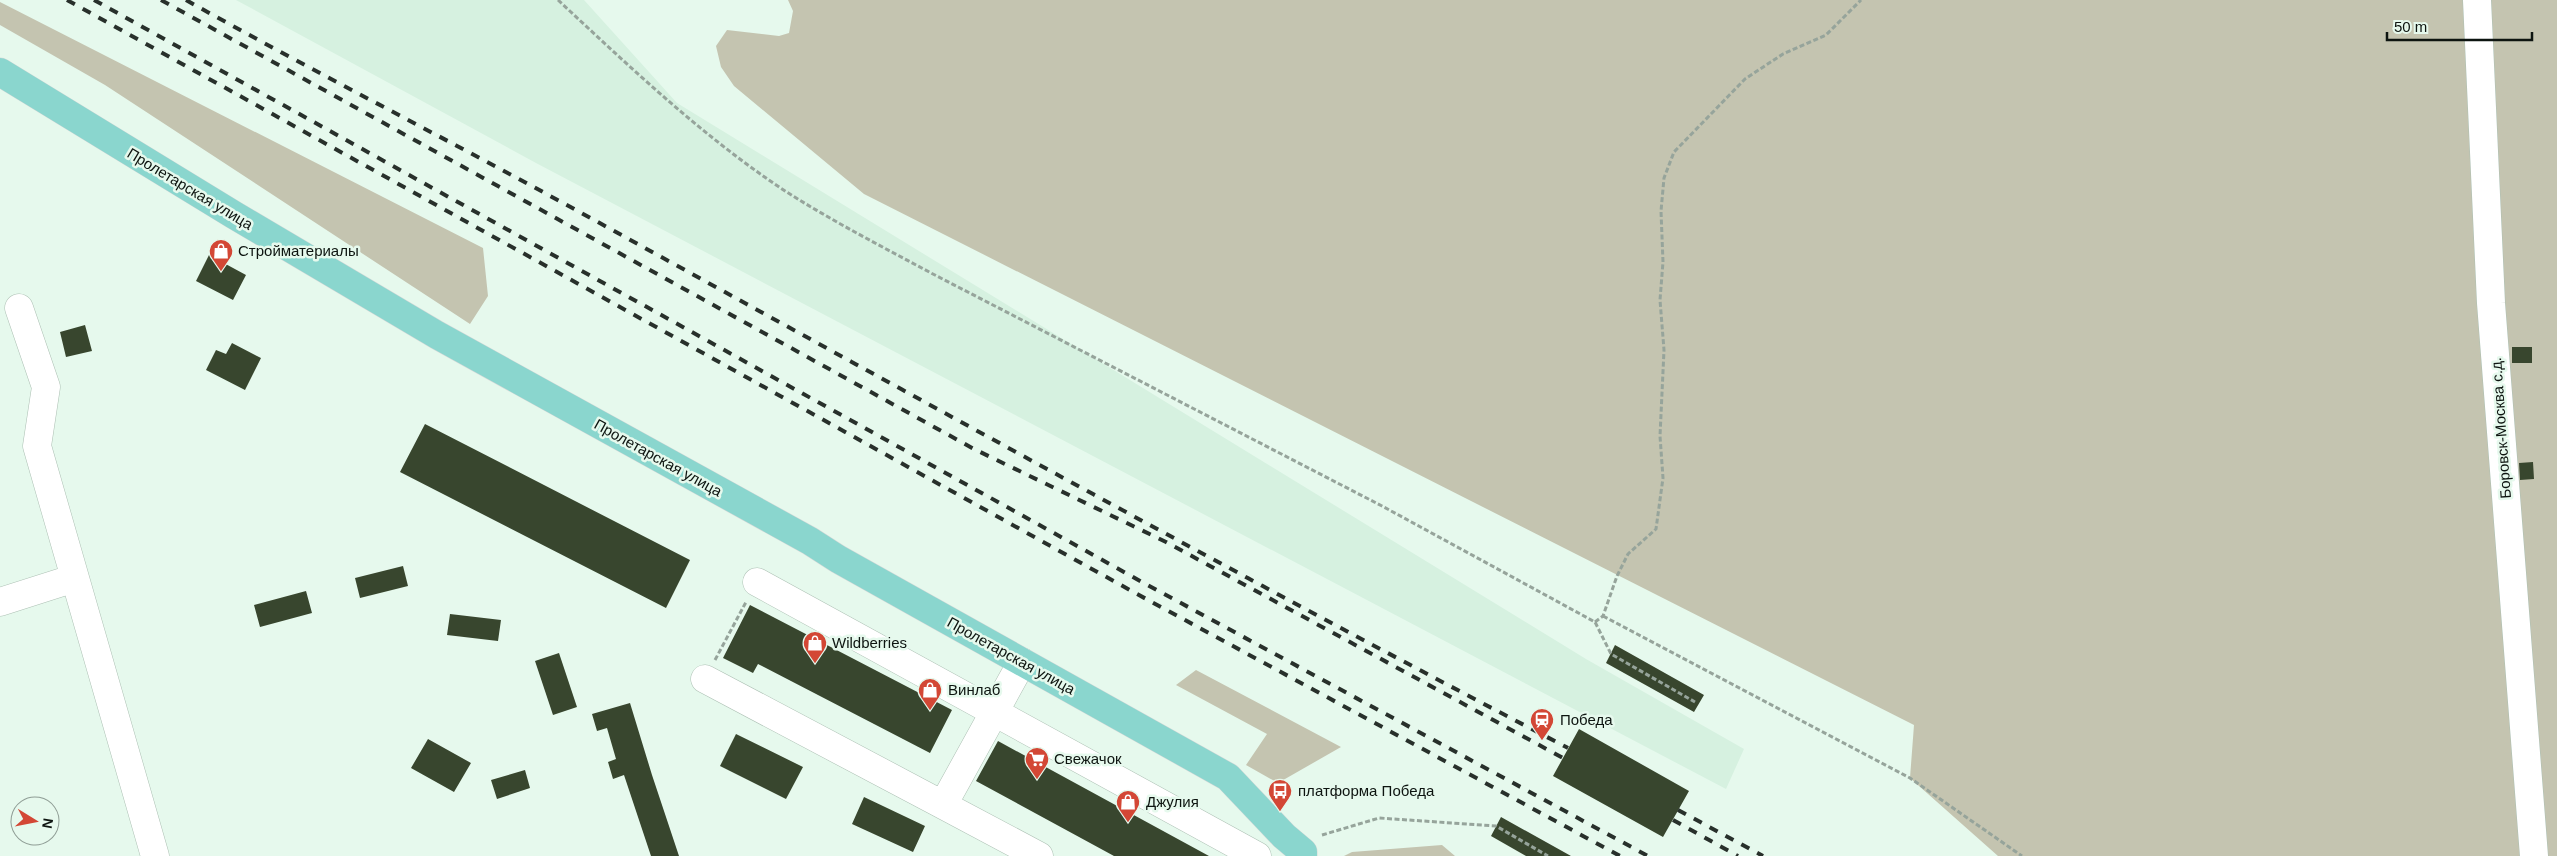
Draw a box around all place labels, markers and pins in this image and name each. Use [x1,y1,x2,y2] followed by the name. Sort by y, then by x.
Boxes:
[208,238,234,272] shop icon: Стройматериалы
[238,242,359,259] place label: Стройматериалы
[802,630,828,664] shop icon: Wildberries
[832,634,907,651] place label: Wildberries
[917,677,943,711] shop icon: Винлаб
[948,681,1000,698] place label: Винлаб
[1529,707,1555,741] station icon: Победа
[1560,711,1613,728] place label: Победа
[1024,746,1050,780] supermarket icon: Свежачок
[1054,750,1122,767] place label: Свежачок
[1267,778,1293,812] bus stop icon: платформа Победа
[1298,782,1435,799] place label: платформа Победа
[1115,789,1141,823] shop icon: Джулия
[1146,793,1199,810] place label: Джулия

